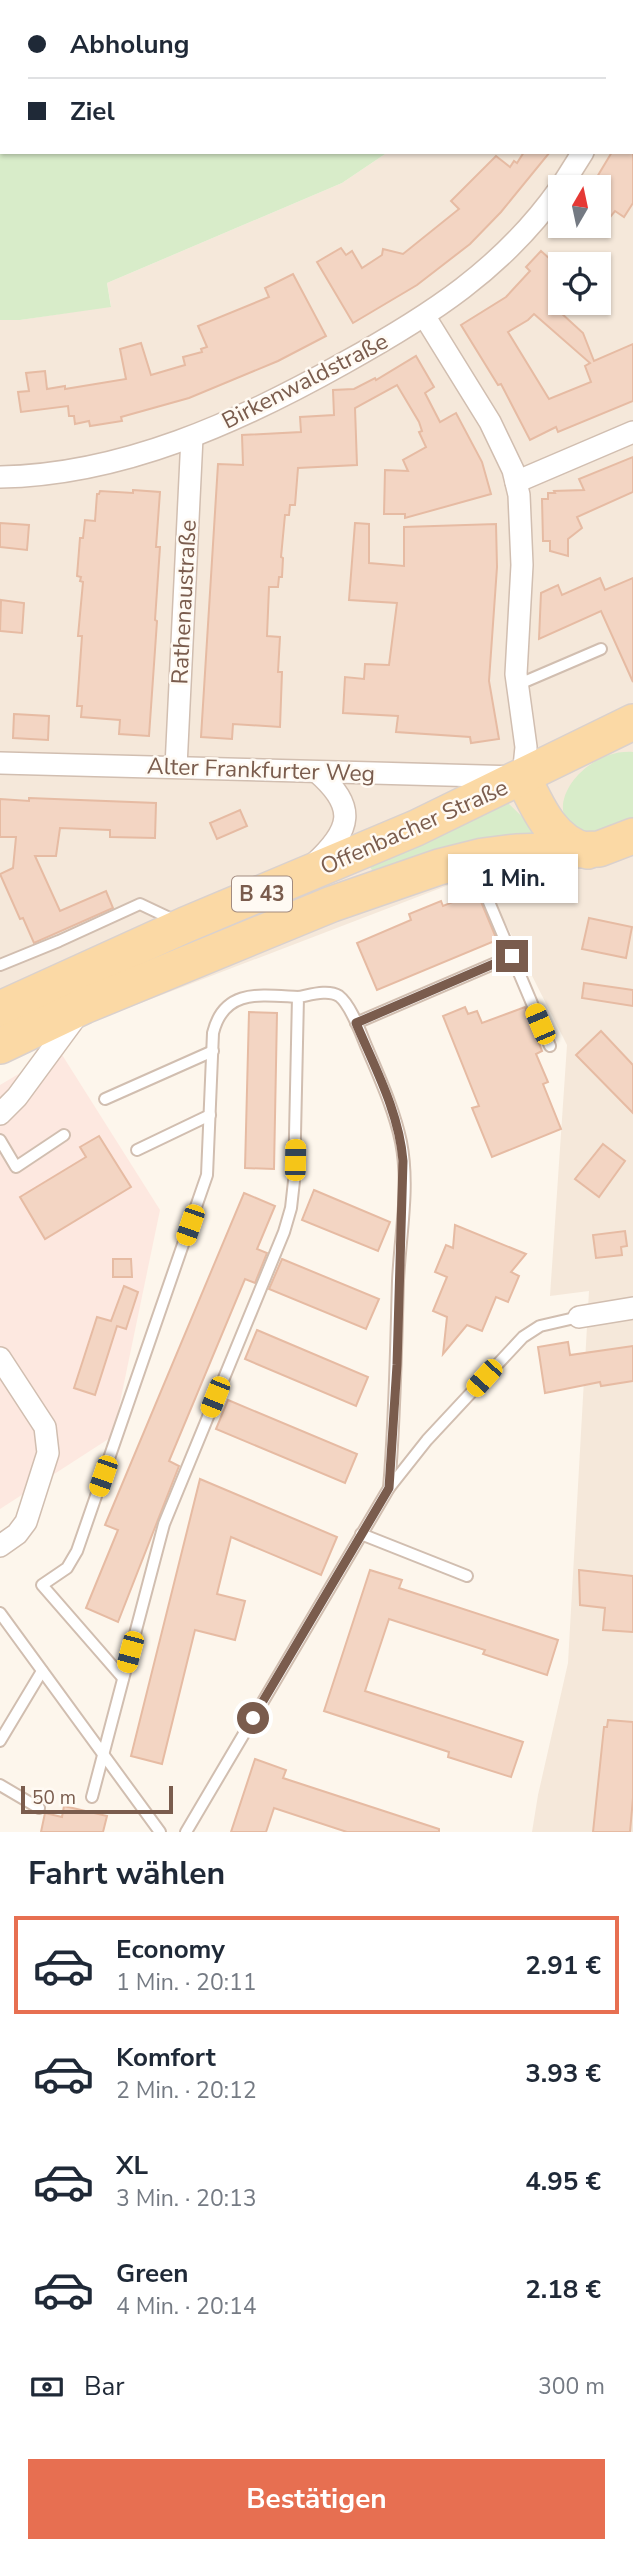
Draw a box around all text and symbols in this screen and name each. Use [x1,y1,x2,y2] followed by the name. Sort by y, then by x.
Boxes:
[70,27,189,62] text: Abholung
[70,94,115,129] text: Ziel
[548,175,611,238] north arrow
[548,175,611,315] map controls
[548,252,611,315] button: locate
[217,326,393,436] street label: Birkenwaldstraße
[164,519,204,685] street label: Rathenaustraße
[146,751,376,789] street label: Alter Frankfurter Weg
[315,772,513,882] street label: Offenbacher Straße
[447,855,577,904] callout: 1 Min.
[481,863,546,894] text: 1 Min.
[232,876,292,912] road number: B 43
[496,940,528,972] route end
[523,1001,558,1047] car
[285,1139,306,1181] car
[174,1202,207,1248] car
[463,1355,506,1401] car
[198,1374,233,1420] car
[87,1453,120,1499] car
[115,1629,146,1675] car
[237,1702,269,1734] route start
[21,1783,173,1815] scale bar
[32,1785,76,1811] text: 50 m
[28,1852,225,1895] text: Fahrt wählen
[116,1932,225,1967] text: Economy
[32,1934,95,1997] icon: car
[525,1948,601,1983] text: 2.91 €
[116,1967,257,1998] text: 1 Min. · 20:11
[116,2040,216,2075] text: Komfort
[32,2042,95,2105] icon: car
[525,2056,601,2091] text: 3.93 €
[116,2075,257,2106] text: 2 Min. · 20:12
[116,2148,148,2183] text: XL
[32,2150,95,2213] icon: car
[525,2164,601,2199] text: 4.95 €
[116,2183,257,2214] text: 3 Min. · 20:13
[116,2256,189,2291] text: Green
[32,2258,95,2321] icon: car
[525,2272,601,2307] text: 2.18 €
[116,2291,257,2322] text: 4 Min. · 20:14
[28,2368,66,2406] icon: cash
[84,2369,125,2404] text: Bar
[538,2371,605,2402] text: 300 m
[28,2459,605,2539] button: Bestätigen

